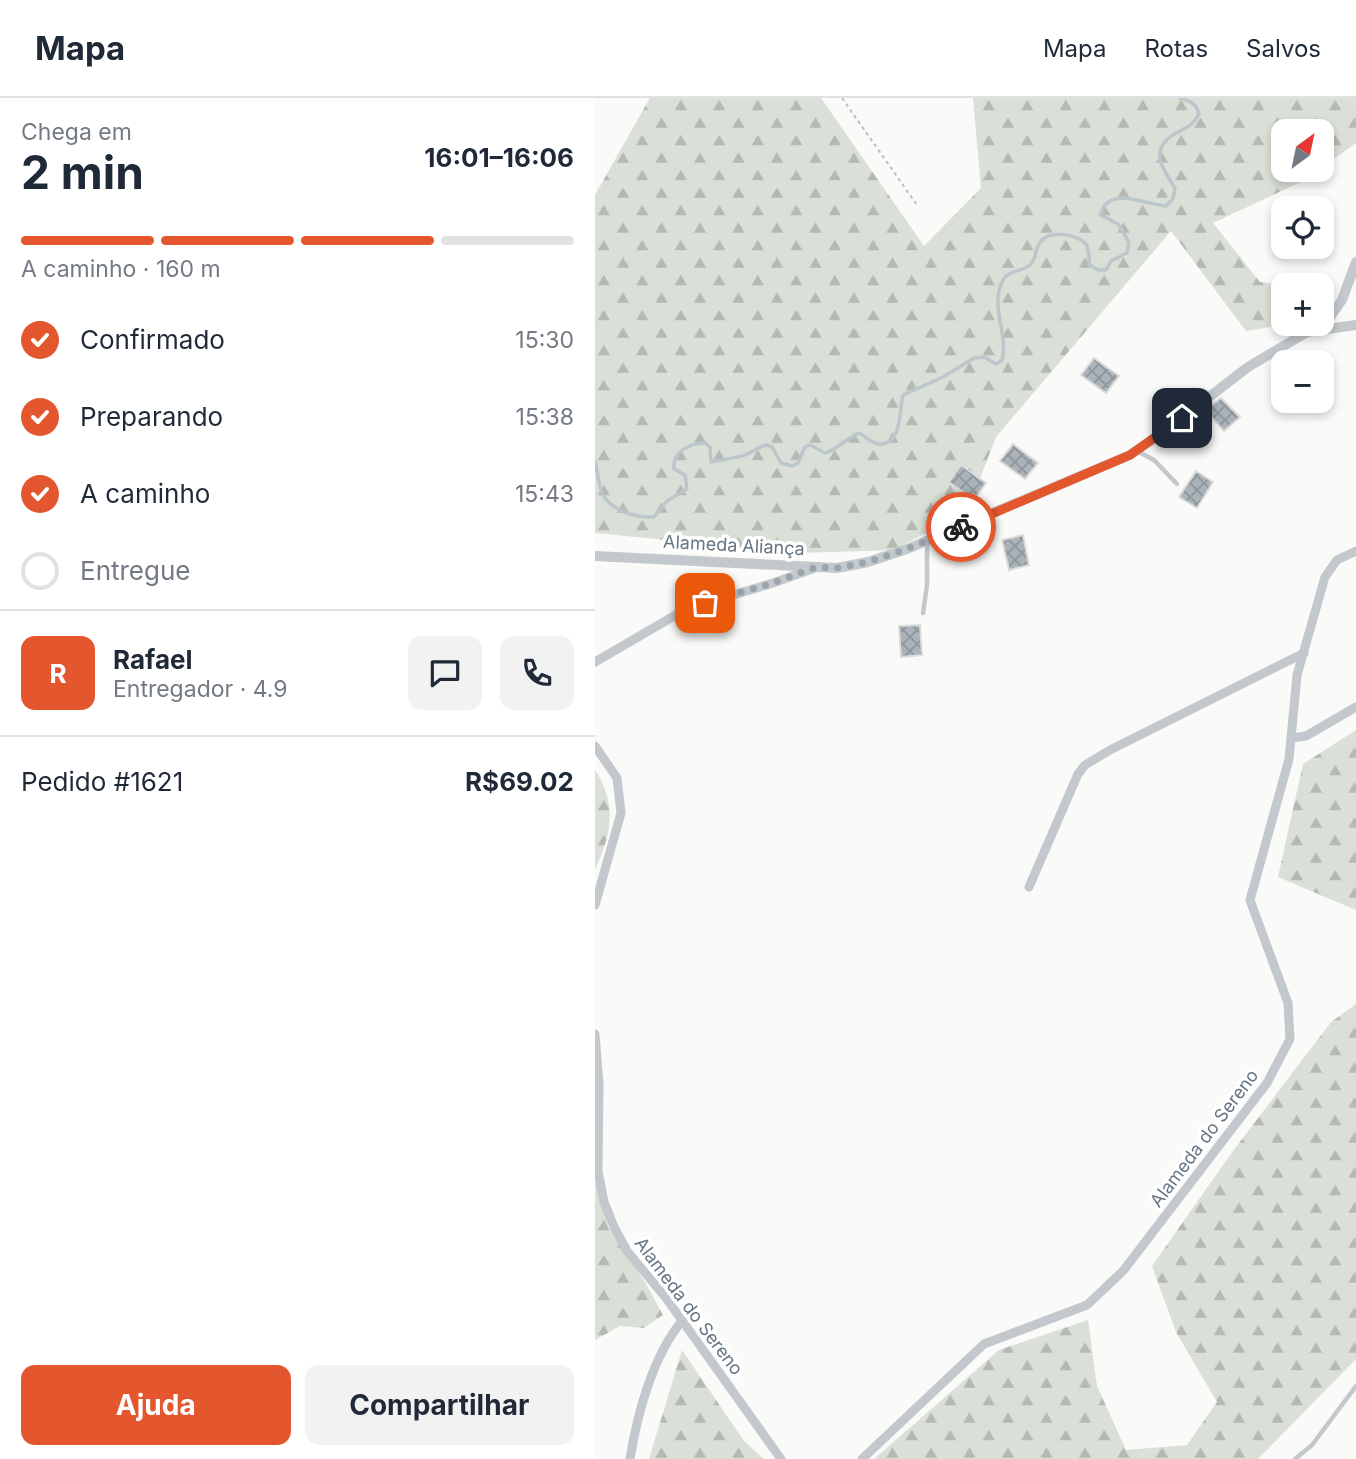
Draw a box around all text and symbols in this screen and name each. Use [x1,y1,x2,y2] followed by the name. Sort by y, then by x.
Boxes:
[35,28,125,68] text: Mapa
[1043,34,1107,63] text: Mapa
[1145,34,1208,63] text: Rotas
[1246,34,1321,63] text: Salvos
[21,118,132,146] text: Chega em
[1271,119,1333,182] north arrow
[1271,119,1334,413] map controls
[424,142,574,173] text: 16:01–16:06
[21,144,144,200] text: 2 min
[1271,196,1334,259] button: locate
[21,255,221,283] text: A caminho · 160 m
[1271,273,1334,336] button: +
[21,321,59,359] icon: check
[80,324,225,355] text: Confirmado
[515,326,574,354] text: 15:30
[1271,350,1334,413] button: −
[1152,388,1212,448] pin
[21,398,59,436] icon: check
[1163,399,1201,437] icon: home
[80,401,223,432] text: Preparando
[516,403,574,431] text: 15:38
[21,475,59,513] icon: check
[80,478,210,509] text: A caminho
[515,480,574,508] text: 15:43
[926,492,996,562] courier
[942,508,980,546] icon: bike
[663,531,805,559] street label: Alameda Aliança
[80,555,191,586] text: Entregue
[675,573,735,633] pin
[686,584,724,622] icon: bag
[408,636,482,710] button: chat
[500,636,574,710] button: phone
[113,644,193,675] text: Rafael
[49,658,67,689] text: R
[113,675,288,703] text: Entregador · 4.9
[21,766,183,797] text: Pedido #1621
[465,766,574,797] text: R$69.02
[1145,1065,1263,1211] street label: Alameda do Sereno
[630,1233,748,1379] street label: Alameda do Sereno
[21,1365,291,1445] button: Ajuda
[305,1365,574,1445] button: Compartilhar

